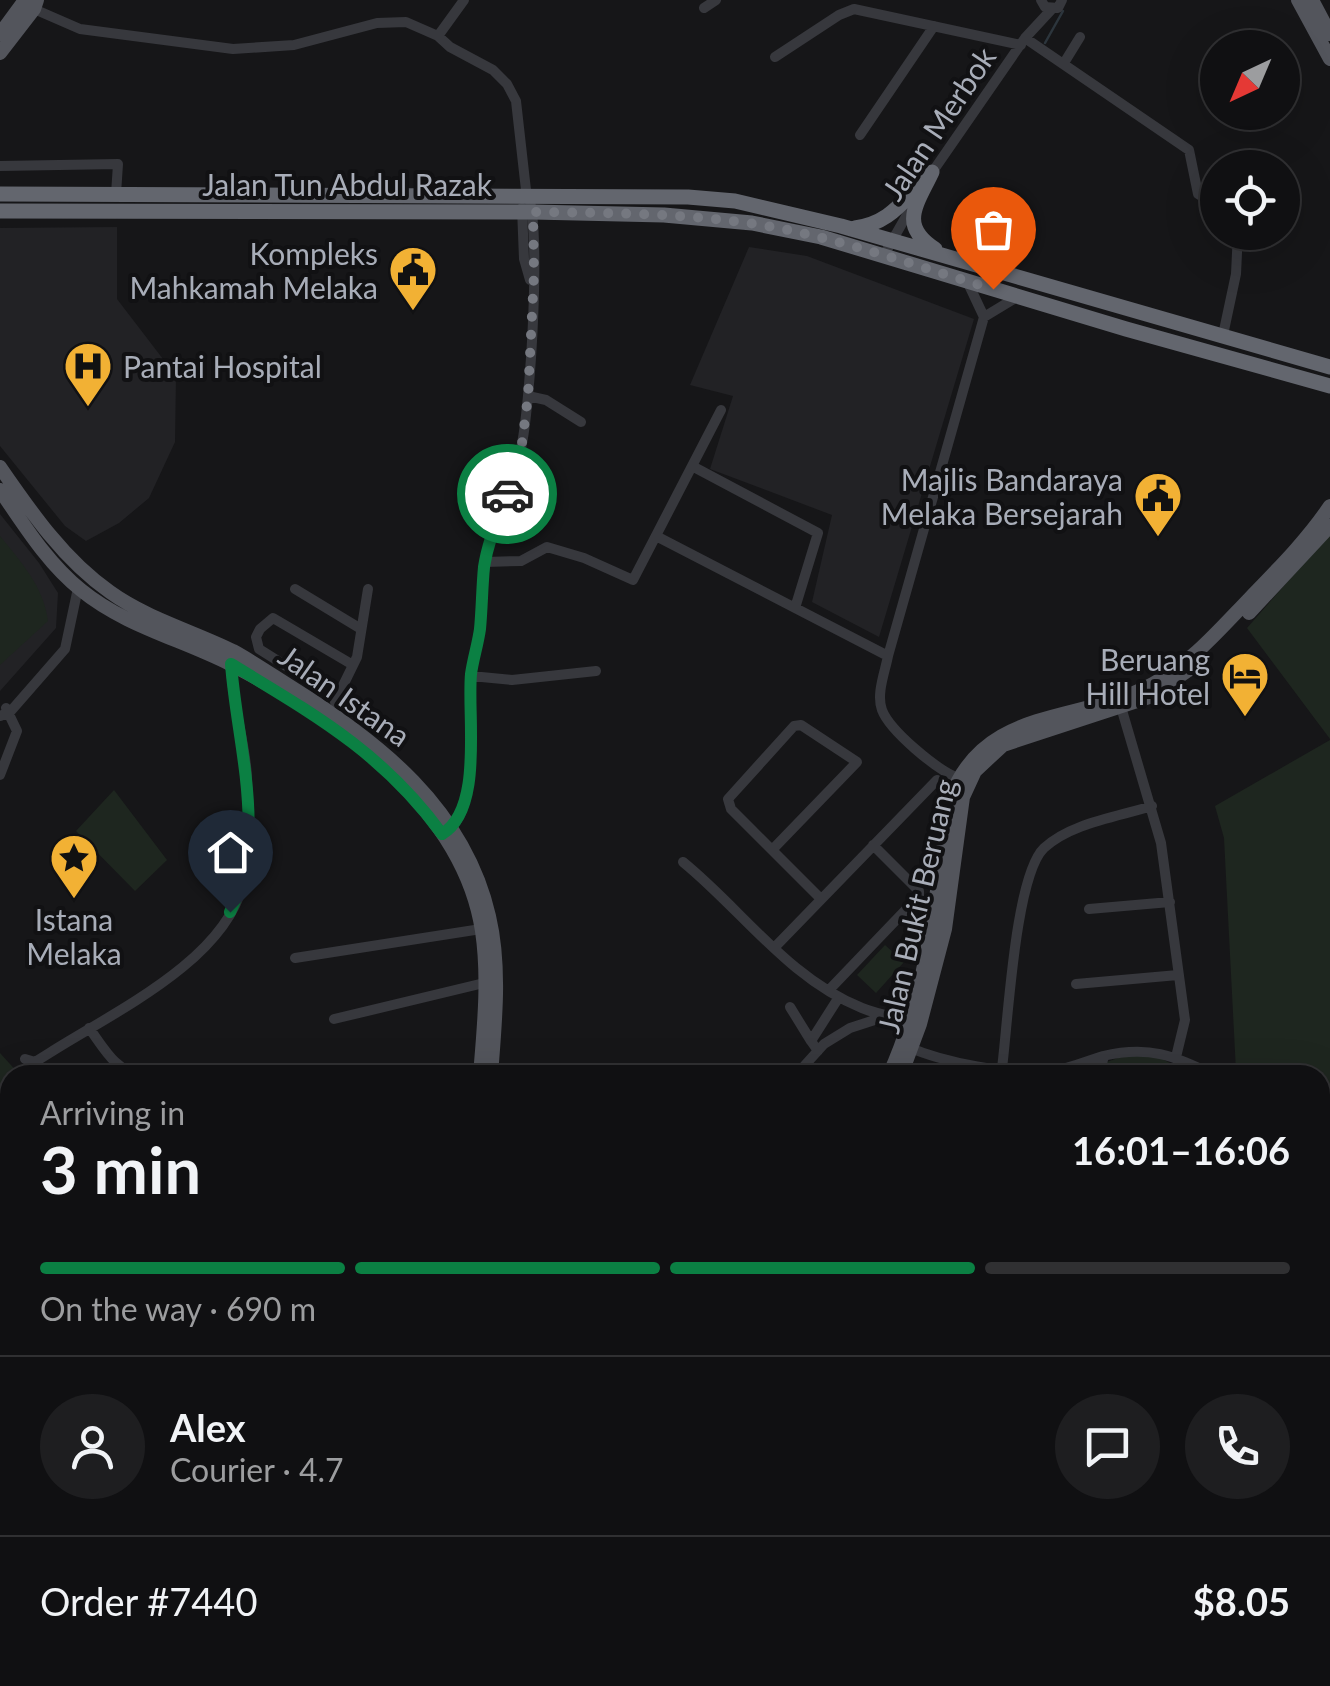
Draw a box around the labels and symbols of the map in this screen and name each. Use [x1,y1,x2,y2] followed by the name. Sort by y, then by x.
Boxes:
[1200,30,1300,130] north arrow
[874,39,1003,206] street label: Jalan Merbok
[202,166,493,202] street label: Jalan Tun Abdul Razak
[951,187,1036,290] pin
[129,235,378,305] place label: Kompleks Mahkamah Melaka
[387,244,439,312] public building icon: Kompleks Mahkamah Melaka
[62,340,114,408] hospital icon: Pantai Hospital
[123,348,322,384] place label: Pantai Hospital
[457,444,557,544] courier
[881,461,1123,531] place label: Majlis Bandaraya Melaka Bersejarah
[1132,470,1184,538] public building icon: Majlis Bandaraya Melaka Bersejarah
[273,637,417,753] street label: Jalan Istana
[1085,641,1210,711] place label: Beruang Hill Hotel
[1219,650,1271,718] hotel icon: Beruang Hill Hotel
[869,775,963,1037] street label: Jalan Bukit Beruang
[188,810,273,913] pin
[48,832,100,900] place icon: Istana Melaka
[26,901,122,971] place label: Istana Melaka

